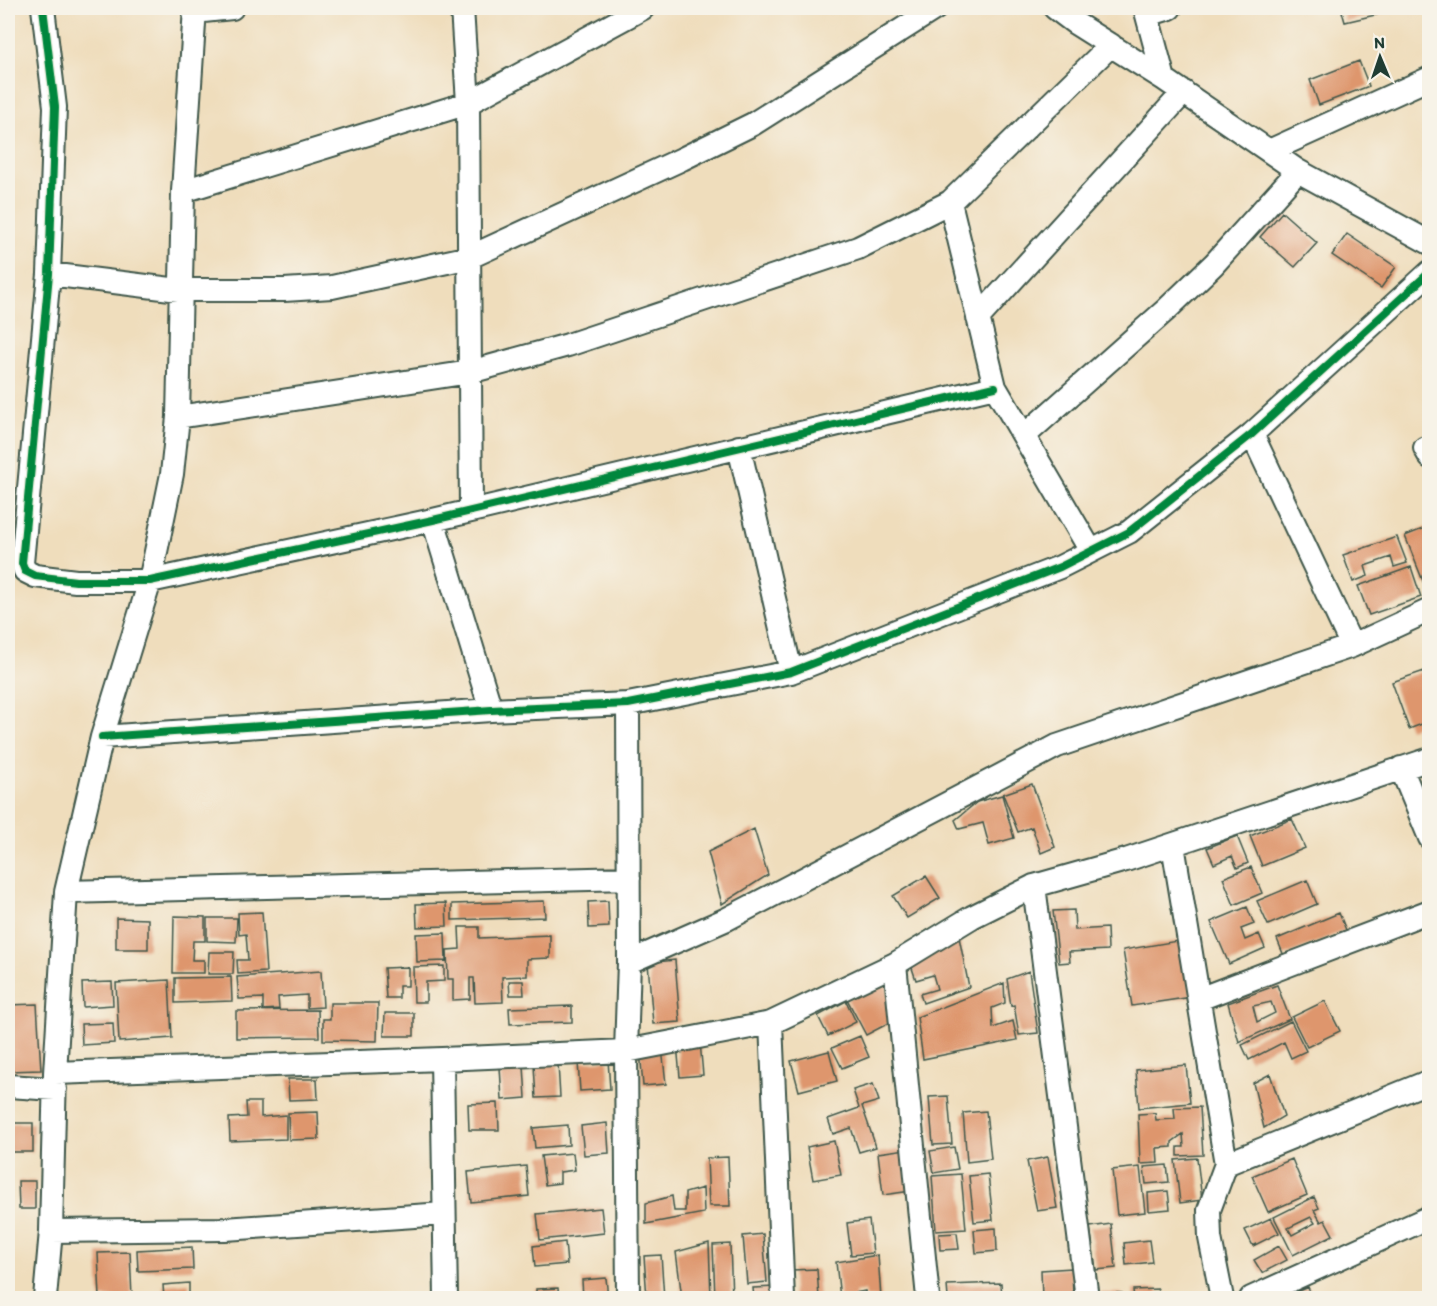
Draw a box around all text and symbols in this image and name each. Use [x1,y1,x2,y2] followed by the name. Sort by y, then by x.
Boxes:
[1350,27,1410,87] north arrow
[1374,33,1385,52] text: N

